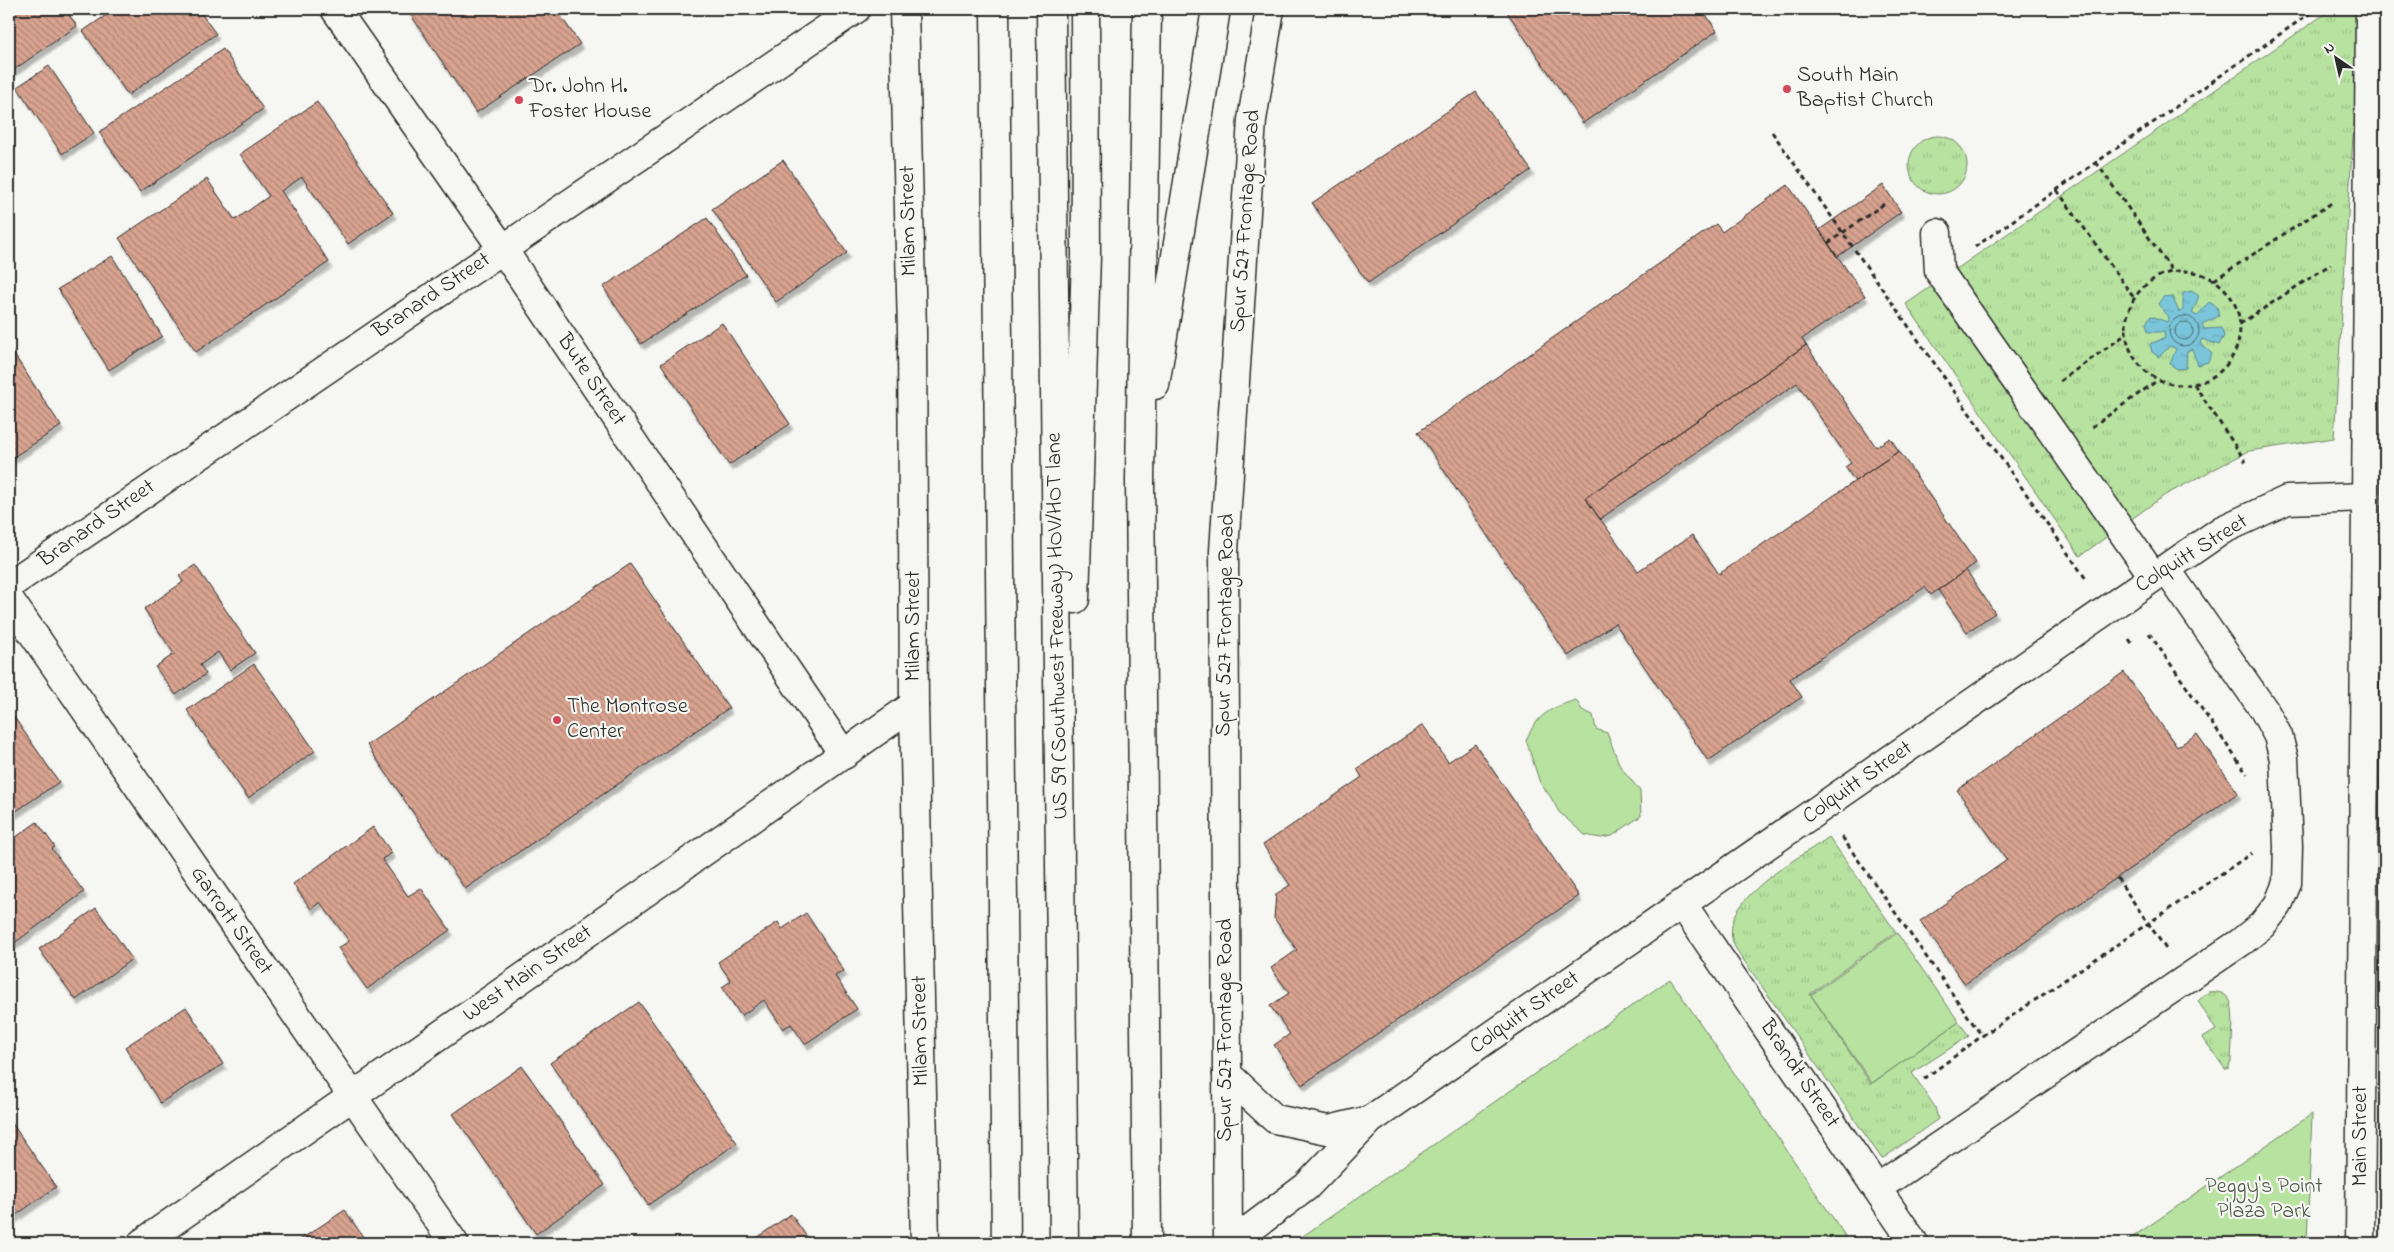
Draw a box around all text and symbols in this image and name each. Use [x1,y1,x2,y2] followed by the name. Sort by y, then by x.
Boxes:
[2312,32,2362,82] north arrow
[2320,37,2339,60] text: N
[1796,60,1933,117] place label: South Main Baptist Church
[528,71,651,128] place label: Dr. John H. Foster House
[1781,83,1793,95] marker: South Main Baptist Church
[513,94,525,106] marker: Dr. John H. Foster House
[1222,109,1271,333] street label: Spur 527 Frontage Road
[892,165,926,277] street label: Milam Street
[366,244,498,348] street label: Branard Street
[548,326,634,433] street label: Bute Street
[1039,432,1078,820] street label: US 59 (Southwest Freeway) HOV/HOT lane
[31,471,163,577] street label: Branard Street
[2129,506,2255,601] street label: Colquitt Street
[1208,513,1245,737] street label: Spur 527 Frontage Road
[898,570,930,681] street label: Milam Street
[567,691,688,748] place label: The Montrose Center
[551,714,563,726] marker: The Montrose Center
[1796,733,1920,833] street label: Colquitt Street
[182,860,281,982] street label: Garrott Street
[457,917,600,1031] street label: West Main Street
[1210,919,1243,1142] street label: Spur 527 Frontage Road
[1463,963,1587,1063] street label: Colquitt Street
[904,975,938,1087] street label: Milam Street
[1750,1012,1848,1135] street label: Brandt Street
[2345,1085,2377,1186] street label: Main Street
[2205,1171,2323,1228] park label: Peggy's Point Plaza Park

